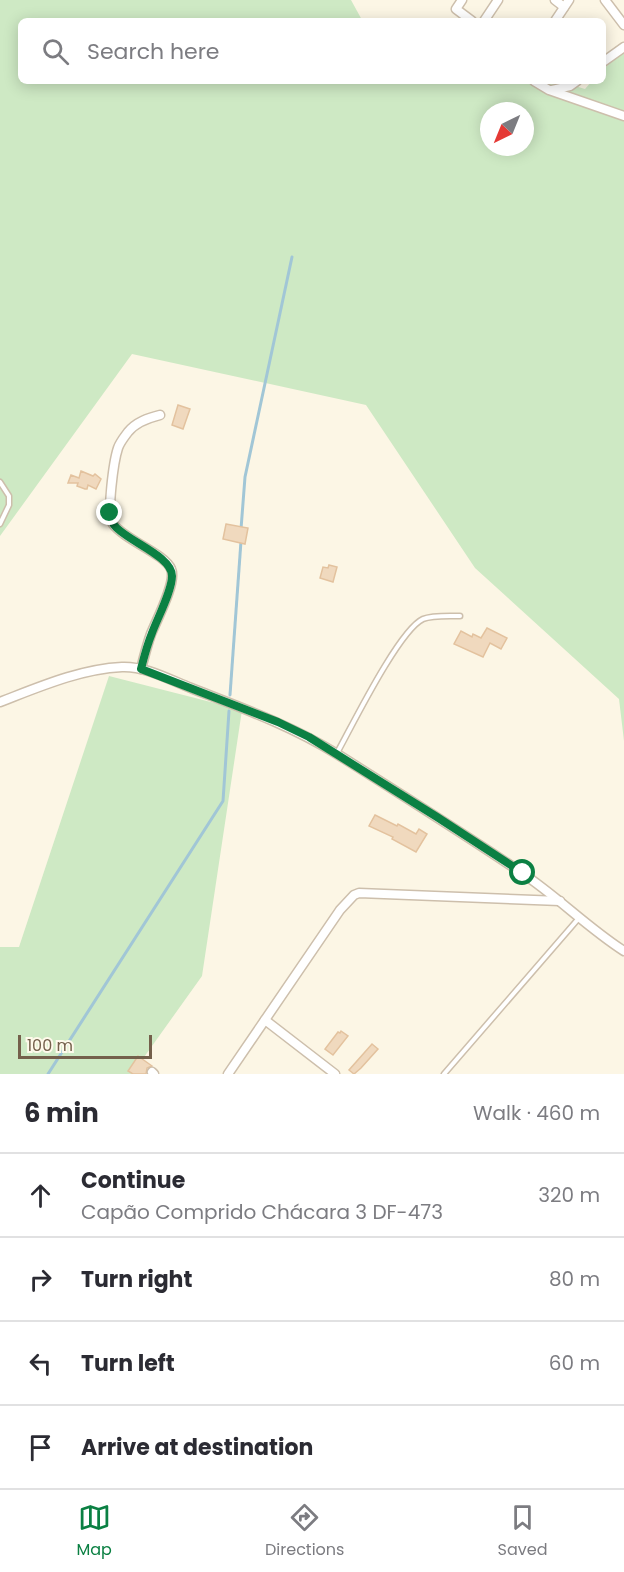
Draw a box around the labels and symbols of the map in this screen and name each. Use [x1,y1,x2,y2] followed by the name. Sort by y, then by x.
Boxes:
[480,102,534,156] north arrow
[96,499,122,525] route end
[509,859,535,885] route start
[18,1032,152,1060] scale bar

